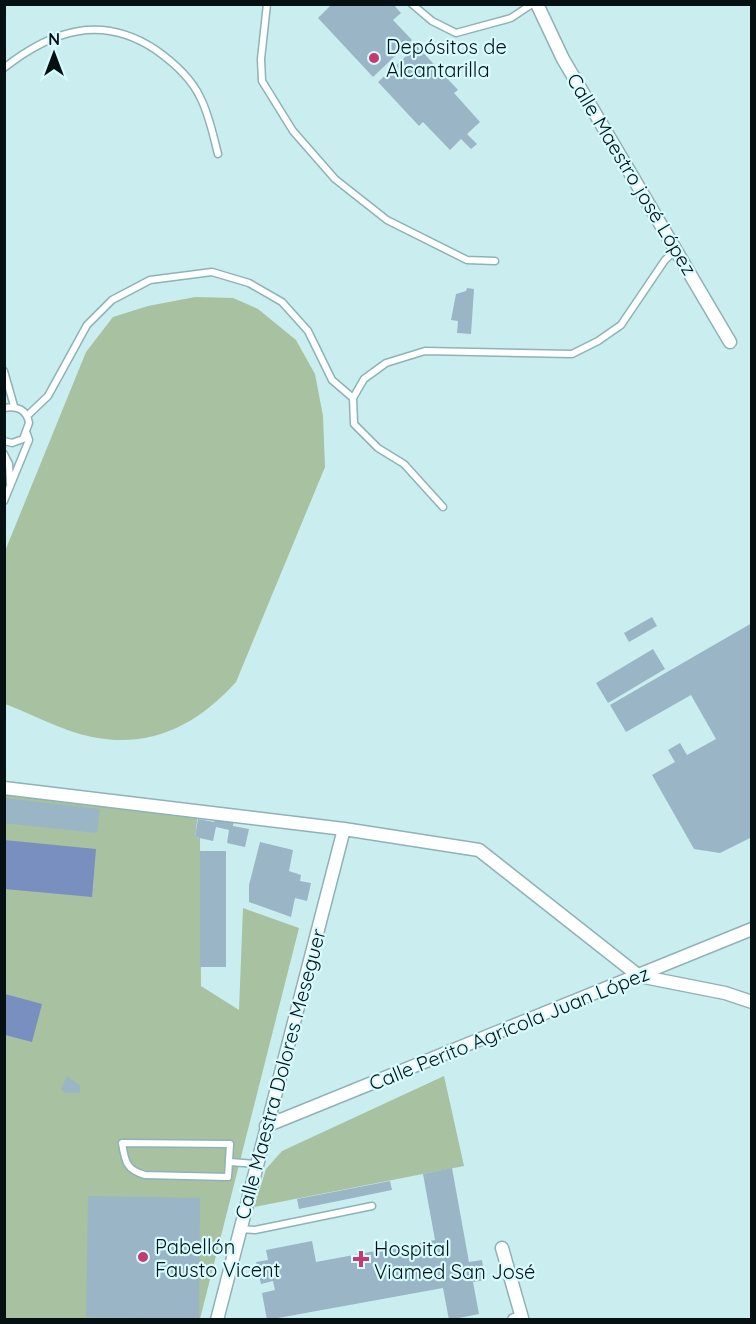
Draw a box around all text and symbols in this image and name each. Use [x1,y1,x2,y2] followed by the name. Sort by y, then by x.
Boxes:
[24,24,84,84] north arrow
[48,29,60,49] text: N
[386,34,507,82] place label: Depósitos de Alcantarilla
[367,51,381,65] marker: Depósitos de Alcantarilla
[562,68,702,280] street label: Calle Maestro josé López
[229,926,331,1222] street label: Calle Maestra Dolores Meseguer
[365,960,653,1096] street label: Calle Perito Agrícola Juan López
[155,1234,281,1282] place label: Pabellón Fausto Vicent
[374,1236,535,1284] place label: Hospital Viamed San José
[136,1250,150,1264] marker: Pabellón Fausto Vicent
[352,1250,370,1268] marker: Hospital Viamed San José

